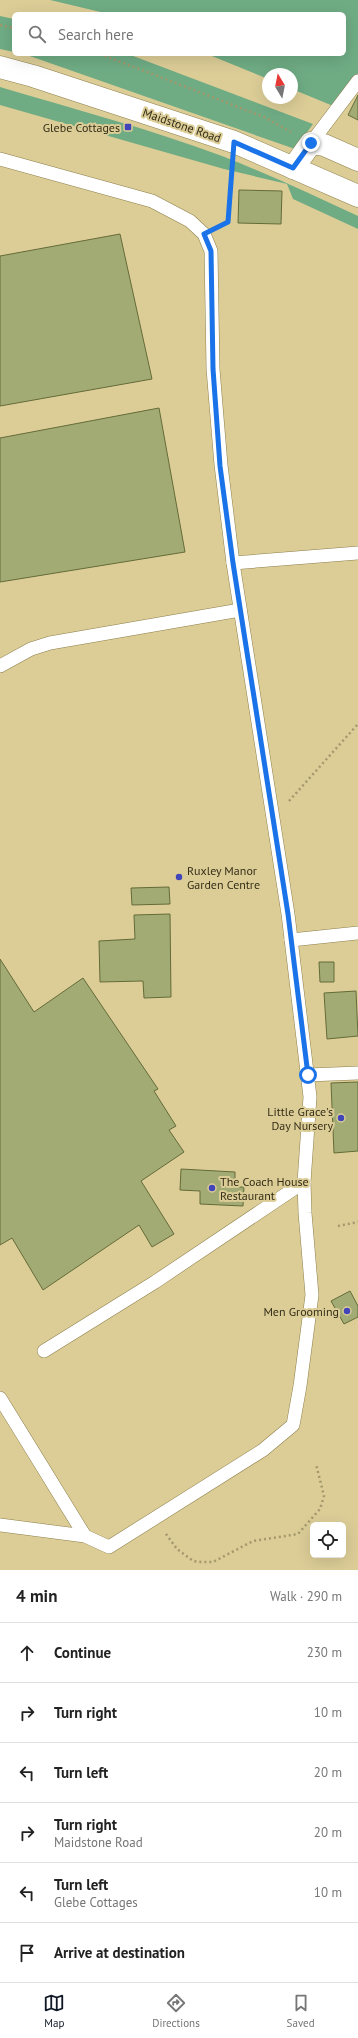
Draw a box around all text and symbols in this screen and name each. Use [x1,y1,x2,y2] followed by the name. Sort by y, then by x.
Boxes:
[12,12,346,56] search box
[26,23,48,45] icon: search
[58,25,134,44] text: Search here
[262,68,298,104] north arrow
[141,105,223,145] street label: Maidstone Road
[43,120,120,135] place label: Glebe Cottages
[123,122,133,132] marker: Glebe Cottages
[302,134,320,152] route end
[187,863,260,892] place label: Ruxley Manor Garden Centre
[174,872,184,882] marker: Ruxley Manor Garden Centre
[299,1066,317,1084] route start
[267,1104,333,1133] place label: Little Grace's Day Nursery
[336,1113,346,1123] marker: Little Grace's Day Nursery
[220,1174,309,1203] place label: The Coach House Restaurant
[207,1183,217,1193] marker: The Coach House Restaurant
[263,1304,339,1319] place label: Men Grooming
[342,1306,352,1316] marker: Men Grooming
[310,1522,346,1558] map controls
[310,1522,346,1558] button: locate
[16,1585,57,1607] text: 4 min
[270,1588,342,1605] text: Walk · 290 m
[16,1642,38,1664] icon: ahead
[54,1643,111,1662] text: Continue
[307,1644,342,1661] text: 230 m
[16,1702,38,1724] icon: right
[54,1703,117,1722] text: Turn right
[314,1704,342,1721] text: 10 m
[16,1762,38,1784] icon: left
[54,1763,108,1782] text: Turn left
[314,1764,342,1781] text: 20 m
[54,1815,117,1834] text: Turn right
[16,1822,38,1844] icon: right
[314,1824,342,1841] text: 20 m
[54,1834,143,1851] text: Maidstone Road
[54,1875,108,1894] text: Turn left
[16,1882,38,1904] icon: left
[314,1884,342,1901] text: 10 m
[54,1894,138,1911] text: Glebe Cottages
[16,1942,38,1964] icon: arrive
[54,1943,185,1962] text: Arrive at destination
[43,1992,65,2030] tab: Map
[152,1992,200,2030] tab: Directions
[287,1992,315,2030] tab: Saved

